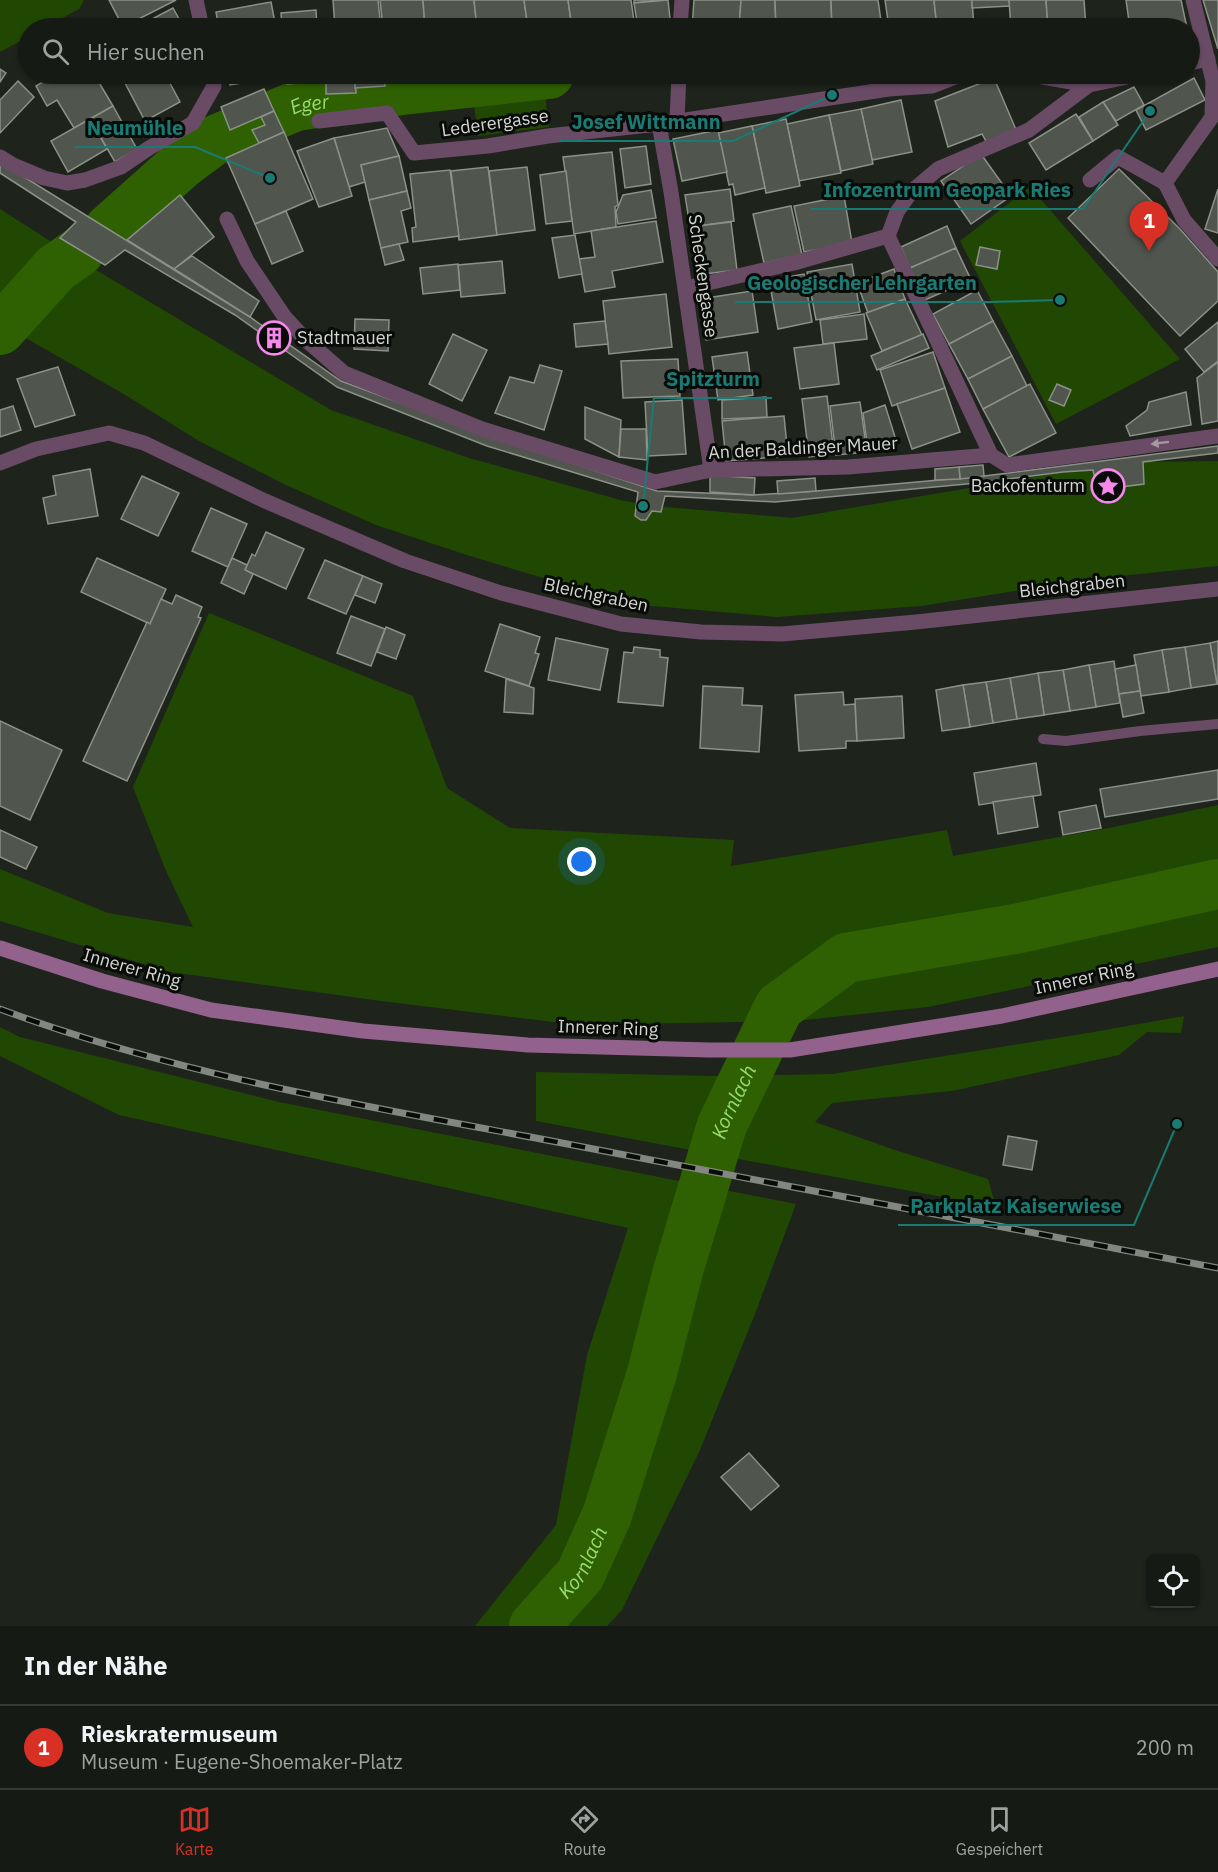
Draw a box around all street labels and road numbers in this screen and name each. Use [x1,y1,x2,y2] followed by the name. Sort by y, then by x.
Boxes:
[440,104,550,141] street label: Lederergasse
[683,213,724,339] street label: Scheckengasse
[708,431,899,464] street label: An der Baldinger Mauer
[1018,568,1126,603] street label: Bleichgraben
[542,572,651,617] street label: Bleichgraben
[81,943,184,993] street label: Innerer Ring
[1032,956,1136,999] street label: Innerer Ring
[557,1014,659,1041] street label: Innerer Ring

